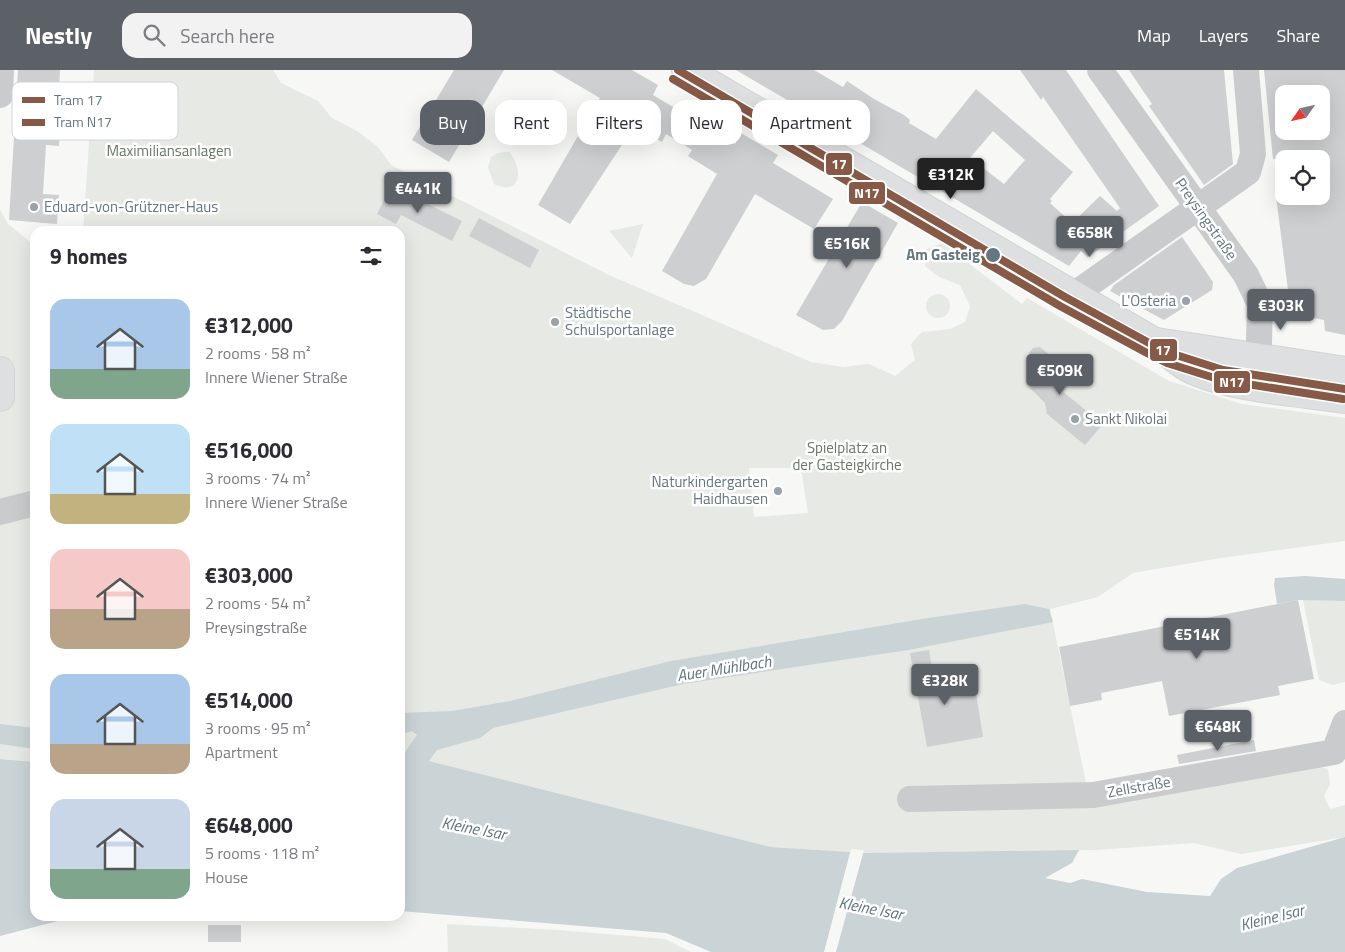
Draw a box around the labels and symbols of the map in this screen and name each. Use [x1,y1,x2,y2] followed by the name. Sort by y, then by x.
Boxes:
[12,82,178,140] legend
[1275,85,1330,140] north arrow
[54,89,102,110] text: Tram 17
[54,111,112,132] text: Tram N17
[106,139,232,162] park label: Maximiliansanlagen
[825,152,853,176] line badge: 17
[831,153,847,174] text: 17
[916,158,986,200] pin: €312K
[383,172,453,214] pin: €441K
[1170,173,1243,264] street label: Preysingstraße
[848,181,886,205] line badge: N17
[854,182,880,203] text: N17
[44,195,218,218] place label: Eduard-von-Grützner-Haus
[28,201,40,213] marker: Eduard-von-Grützner-Haus
[1055,216,1125,258] pin: €658K
[812,226,882,269] pin: €516K
[906,243,980,266] place label: Am Gasteig
[984,246,1002,264] marker: Am Gasteig
[1246,288,1316,331] pin: €303K
[1121,289,1176,312] place label: L'Osteria
[1180,295,1192,307] marker: L'Osteria
[565,301,674,341] place label: Städtische Schulsportanlage
[549,316,561,328] marker: Städtische Schulsportanlage
[1149,338,1178,362] line badge: 17
[1155,339,1171,360] text: 17
[1025,354,1095,396] pin: €509K
[1213,370,1251,394] line badge: N17
[1219,371,1245,392] text: N17
[1085,407,1167,430] place label: Sankt Nikolai
[1069,413,1081,425] marker: Sankt Nikolai
[792,436,902,476] park label: Spielplatz an der Gasteigkirche
[651,470,768,510] place label: Naturkindergarten Haidhausen
[772,485,784,497] marker: Naturkindergarten Haidhausen
[1162,618,1232,660] pin: €514K
[675,649,774,687] water label: Auer Mühlbach
[910,664,980,706] pin: €328K
[1183,710,1253,752] pin: €648K
[1106,770,1172,803] street label: Zellstraße
[440,810,510,846] water label: Kleine Isar
[837,890,907,926] water label: Kleine Isar
[1238,897,1308,937] water label: Kleine Isar

